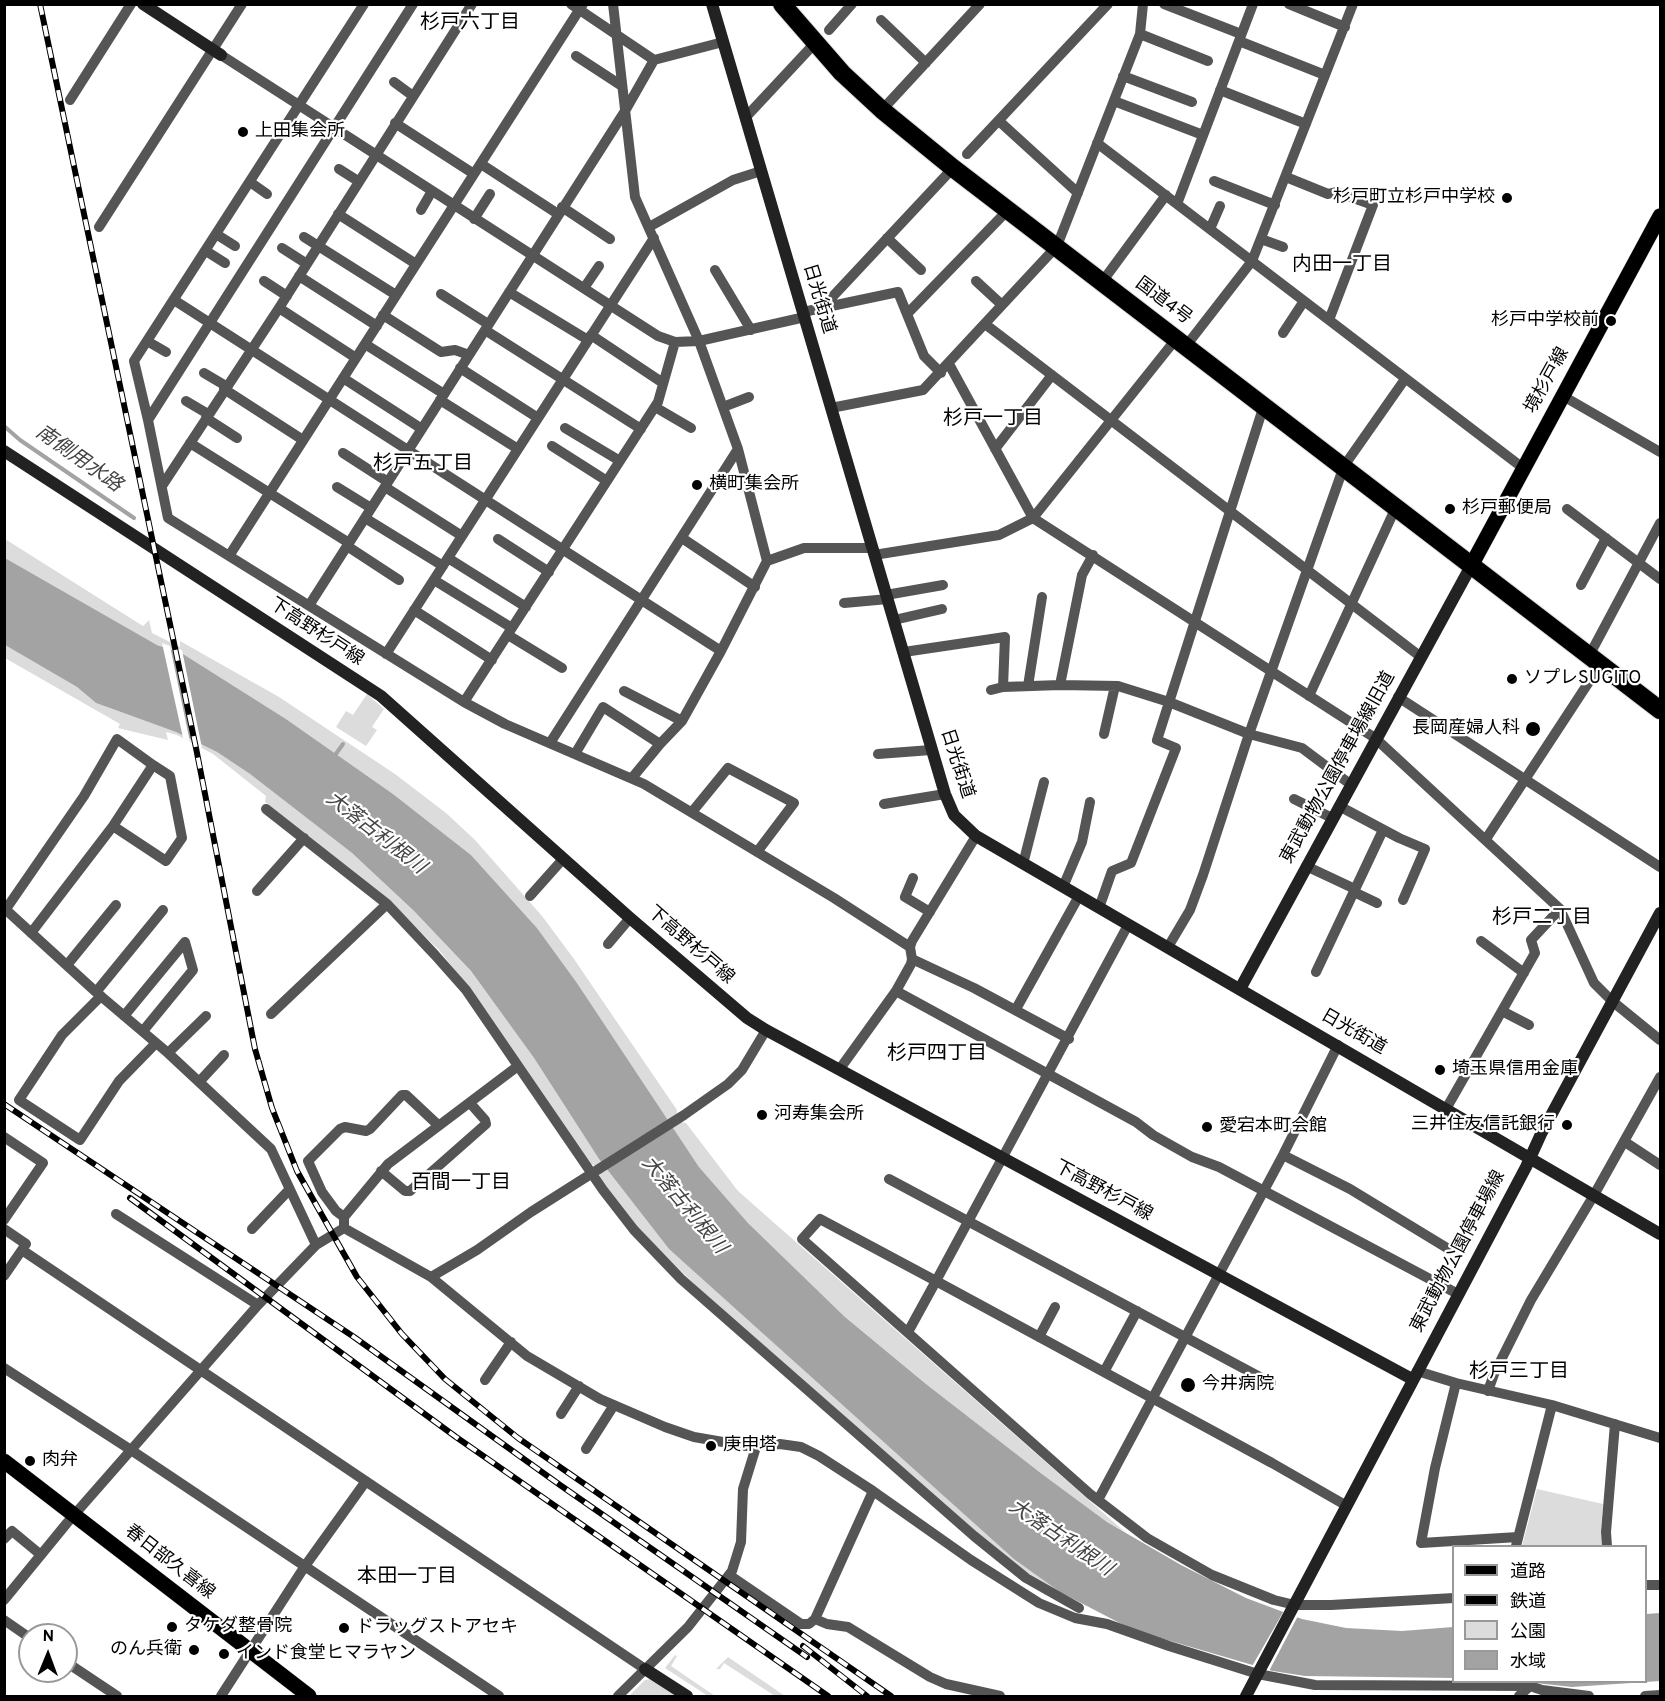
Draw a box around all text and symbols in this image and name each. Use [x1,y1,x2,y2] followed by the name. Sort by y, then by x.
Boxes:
[420,12,520,36] district label: 杉戸六丁目
[255,121,345,143] place label: 上田集会所
[236,125,250,139] marker: 上田集会所
[1333,187,1495,209] place label: 杉戸町立杉戸中学校
[1500,191,1514,205] marker: 杉戸町立杉戸中学校
[1292,254,1392,278] district label: 内田一丁目
[797,261,839,337] street label: 日光街道
[1130,274,1196,330] street label: 国道4号
[1491,310,1599,332] place label: 杉戸中学校前
[1604,314,1618,328] marker: 杉戸中学校前
[1521,344,1575,418] street label: 境杉戸線
[943,408,1043,432] district label: 杉戸一丁目
[30,421,126,499] water label: 南側用水路
[373,453,473,477] district label: 杉戸五丁目
[709,474,799,496] place label: 横町集会所
[690,478,704,492] marker: 横町集会所
[1462,498,1552,520] place label: 杉戸郵便局
[1443,502,1457,516] marker: 杉戸郵便局
[265,595,367,671] street label: 下高野杉戸線
[1277,668,1401,868] street label: 東武動物公園停車場線旧道
[1524,668,1641,690] place label: ソプレSUGITO
[1505,672,1519,686] marker: ソプレSUGITO
[1412,718,1520,740] place label: 長岡産婦人科
[1524,720,1542,738] marker: 長岡産婦人科
[935,726,977,802] street label: 日光街道
[320,788,430,880] water label: 大落古利根川
[642,902,738,990] street label: 下高野杉戸線
[1492,907,1592,931] district label: 杉戸二丁目
[1316,1006,1390,1060] street label: 日光街道
[887,1043,987,1067] district label: 杉戸四丁目
[1452,1059,1578,1081] place label: 埼玉県信用金庫
[1433,1063,1447,1077] marker: 埼玉県信用金庫
[774,1104,864,1126] place label: 河寿集会所
[755,1108,769,1122] marker: 河寿集会所
[1411,1114,1555,1136] place label: 三井住友信託銀行
[1219,1116,1327,1138] place label: 愛宕本町会館
[1560,1118,1574,1132] marker: 三井住友信託銀行
[1200,1120,1214,1134] marker: 愛宕本町会館
[635,1152,731,1260] water label: 大落古利根川
[1050,1157,1156,1227] street label: 下高野杉戸線
[1407,1167,1511,1337] street label: 東武動物公園停車場線
[411,1172,511,1196] district label: 百間一丁目
[1469,1361,1569,1385] district label: 杉戸三丁目
[1202,1374,1274,1396] place label: 今井病院
[1179,1376,1197,1394] marker: 今井病院
[723,1435,777,1457] place label: 庚申塔
[704,1439,718,1453] marker: 庚申塔
[42,1450,78,1472] place label: 肉弁
[23,1454,37,1468] marker: 肉弁
[1004,1496,1116,1582] water label: 大落古利根川
[120,1521,218,1605] street label: 春日部久喜線
[1452,1545,1647,1683] legend
[1510,1561,1546,1584] text: 道路
[357,1566,457,1590] district label: 本田一丁目
[1510,1591,1546,1614] text: 鉄道
[184,1616,292,1638] place label: タケダ整骨院
[356,1617,518,1639] place label: ドラッグストアセキ
[165,1620,179,1634] marker: タケダ整骨院
[337,1621,351,1635] marker: ドラッグストアセキ
[1510,1621,1546,1644] text: 公園
[18,1623,78,1683] north arrow
[42,1627,54,1647] text: N
[110,1639,182,1661] place label: のん兵衛
[187,1643,201,1657] marker: のん兵衛
[236,1643,416,1665] place label: インド食堂ヒマラヤン
[217,1647,231,1661] marker: インド食堂ヒマラヤン
[1510,1651,1546,1674] text: 水域

